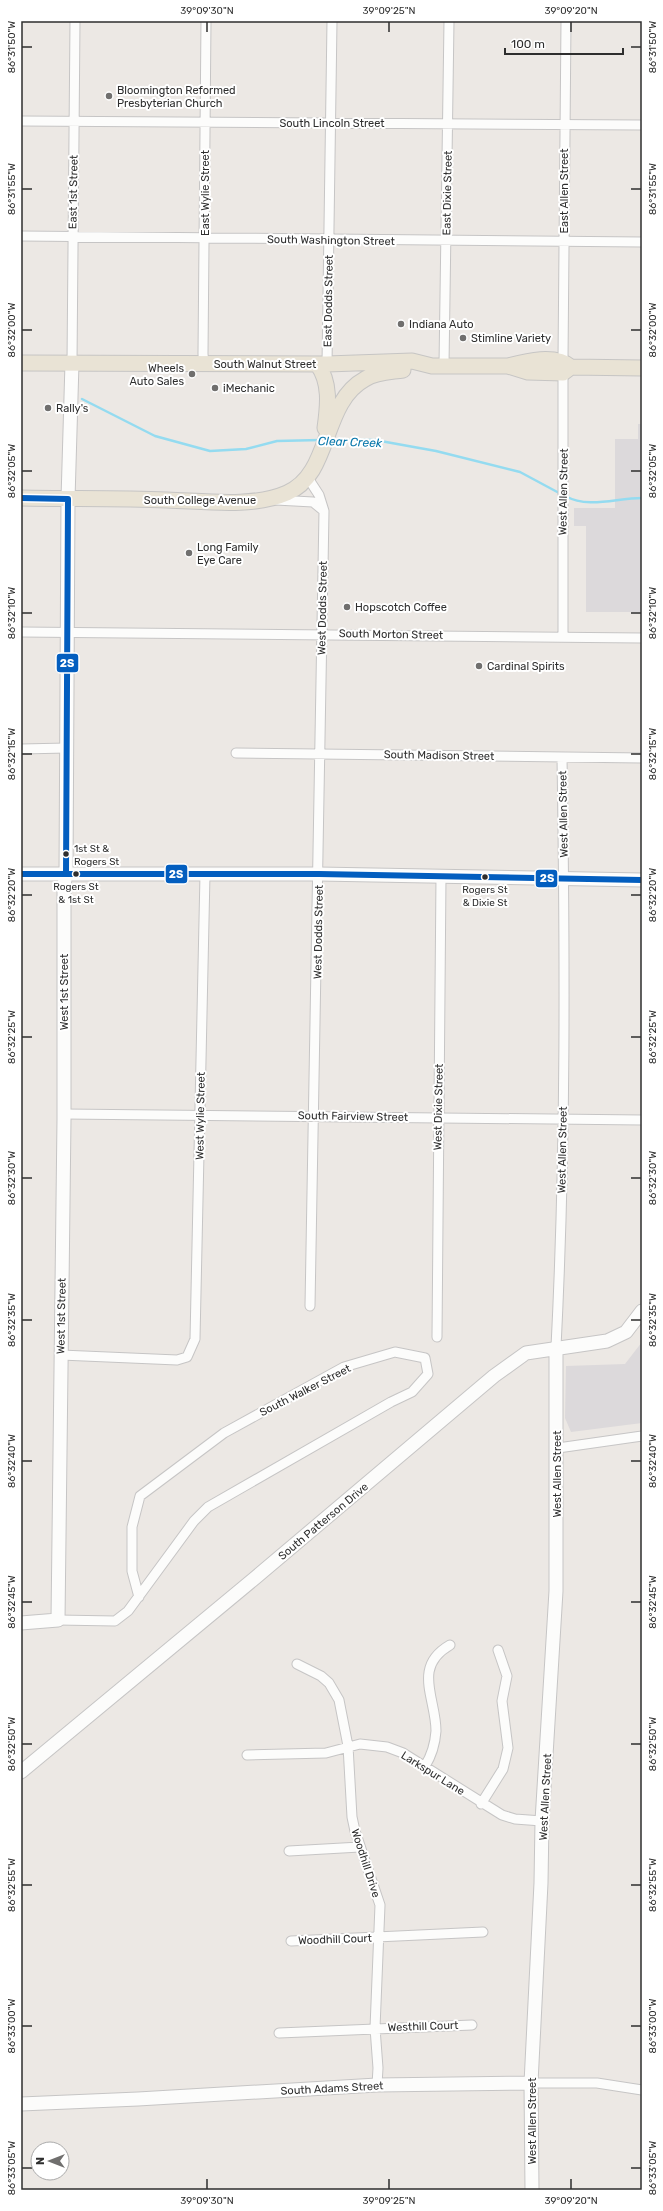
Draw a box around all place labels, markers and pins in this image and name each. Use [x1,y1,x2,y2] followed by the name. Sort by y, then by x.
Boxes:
[117,84,236,110] place label: Bloomington Reformed Presbyterian Church
[104,91,114,101] marker: Bloomington Reformed Presbyterian Church
[409,318,474,331] place label: Indiana Auto
[396,319,406,329] marker: Indiana Auto
[471,332,551,345] place label: Stimline Variety
[458,333,468,343] marker: Stimline Variety
[129,362,184,388] place label: Wheels Auto Sales
[187,369,197,379] marker: Wheels Auto Sales
[223,382,275,395] place label: iMechanic
[210,383,220,393] marker: iMechanic
[56,402,89,415] place label: Rally's
[43,403,53,413] marker: Rally's
[197,541,259,567] place label: Long Family Eye Care
[184,548,194,558] marker: Long Family Eye Care
[355,601,447,614] place label: Hopscotch Coffee
[342,602,352,612] marker: Hopscotch Coffee
[487,660,565,673] place label: Cardinal Spirits
[474,661,484,671] marker: Cardinal Spirits
[74,843,119,868] place label: 1st St & Rogers St
[61,849,71,859] marker: 1st St & Rogers St
[71,869,81,879] marker: Rogers St & 1st St
[480,872,490,882] marker: Rogers St & Dixie St
[53,881,99,906] place label: Rogers St & 1st St
[462,884,508,909] place label: Rogers St & Dixie St

